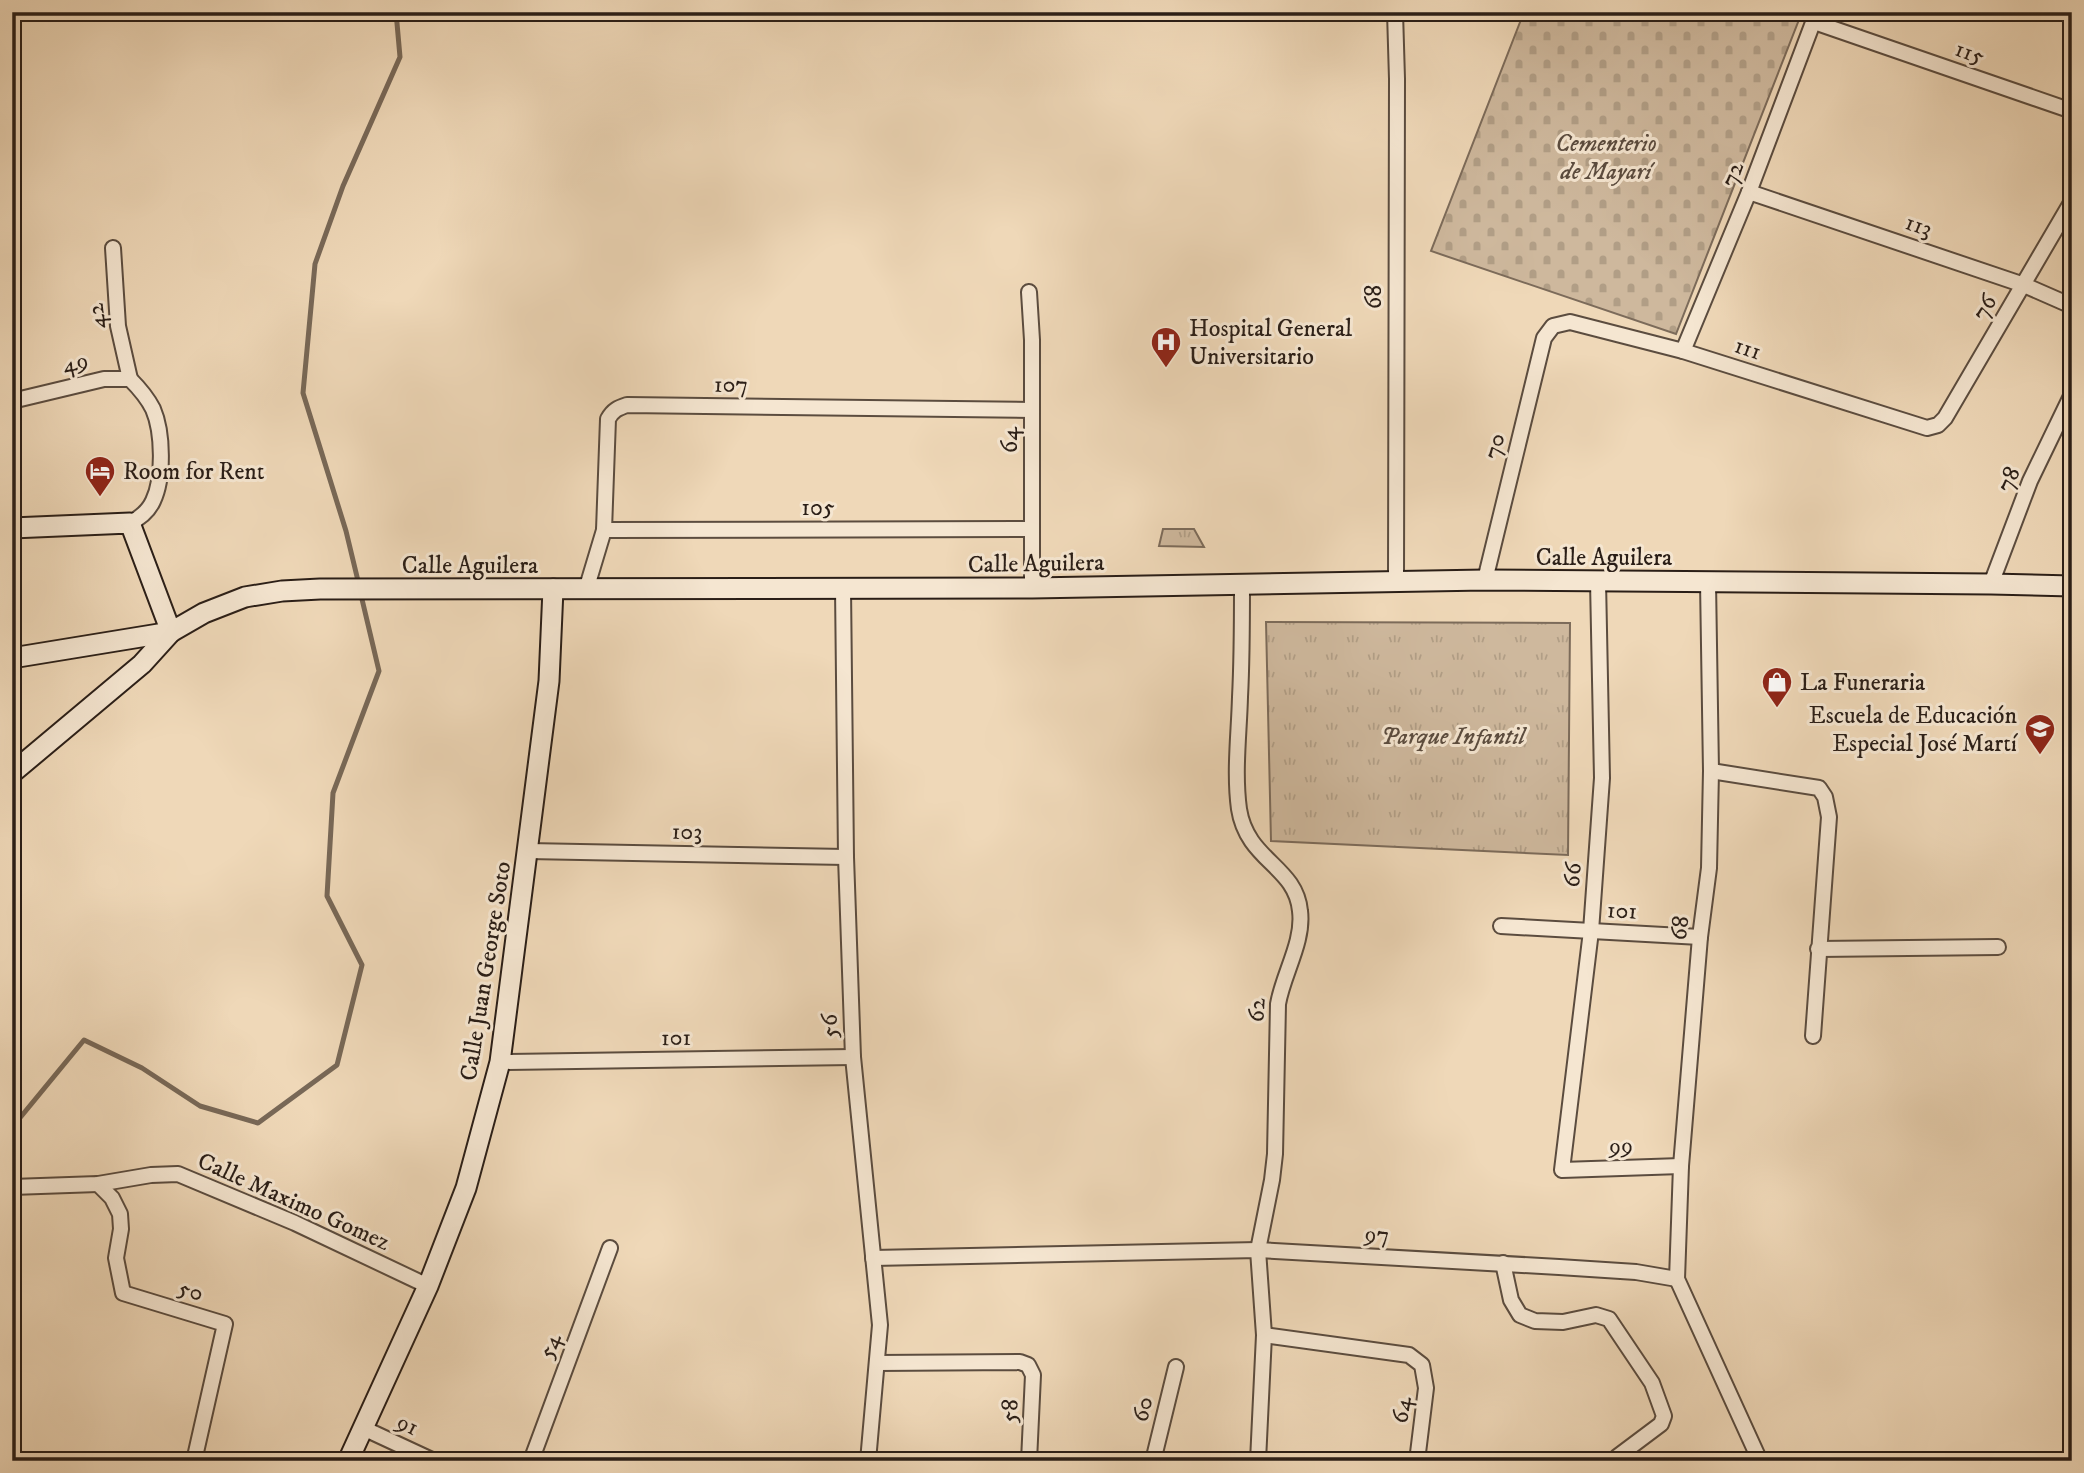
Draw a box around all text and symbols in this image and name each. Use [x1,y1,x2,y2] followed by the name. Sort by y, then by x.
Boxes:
[1951,34,1989,72] street label: 115
[1555,129,1657,187] park label: Cementerio de Mayarí
[1715,157,1751,191] street label: 72
[1901,207,1936,244] street label: 113
[1359,285,1389,309] street label: 68
[1966,288,2005,326] street label: 76
[81,301,113,330] street label: 42
[1189,314,1353,372] place label: Hospital General Universitario
[1149,325,1183,369] hospital icon: Hospital General Universitario
[1730,331,1765,367] street label: 111
[59,345,91,380] street label: 49
[714,370,748,400] street label: 107
[995,426,1025,453] street label: 64
[1477,430,1513,462] street label: 70
[83,454,117,498] hotel icon: Room for Rent
[123,457,265,487] place label: Room for Rent
[1990,462,2028,497] street label: 78
[801,493,835,523] street label: 105
[1536,543,1673,573] street label: Calle Aguilera
[968,548,1105,580] street label: Calle Aguilera
[402,551,539,581] street label: Calle Aguilera
[1760,665,1794,709] shop icon: La Funeraria
[1800,668,1926,698] place label: La Funeraria
[1809,701,2019,759] place label: Escuela de Educación Especial José Martí
[2023,712,2057,756] school or university icon: Escuela de Educación Especial José Martí
[1381,722,1528,752] park label: Parque Infantil
[671,817,703,847] street label: 103
[454,859,518,1083] street label: Calle Juan George Soto
[1557,860,1589,889] street label: 66
[1606,895,1638,927] street label: 101
[1664,914,1696,942] street label: 68
[1241,997,1273,1023] street label: 62
[815,1012,845,1039] street label: 56
[661,1023,691,1053] street label: 101
[1608,1131,1634,1161] street label: 99
[193,1146,395,1258] street label: Calle Maximo Gomez
[1363,1219,1390,1251] street label: 97
[174,1273,207,1309] street label: 50
[532,1328,569,1363] street label: 54
[1125,1393,1161,1425] street label: 60
[1385,1394,1419,1425] street label: 64
[995,1399,1025,1423] street label: 58
[391,1407,423,1443] street label: 91

